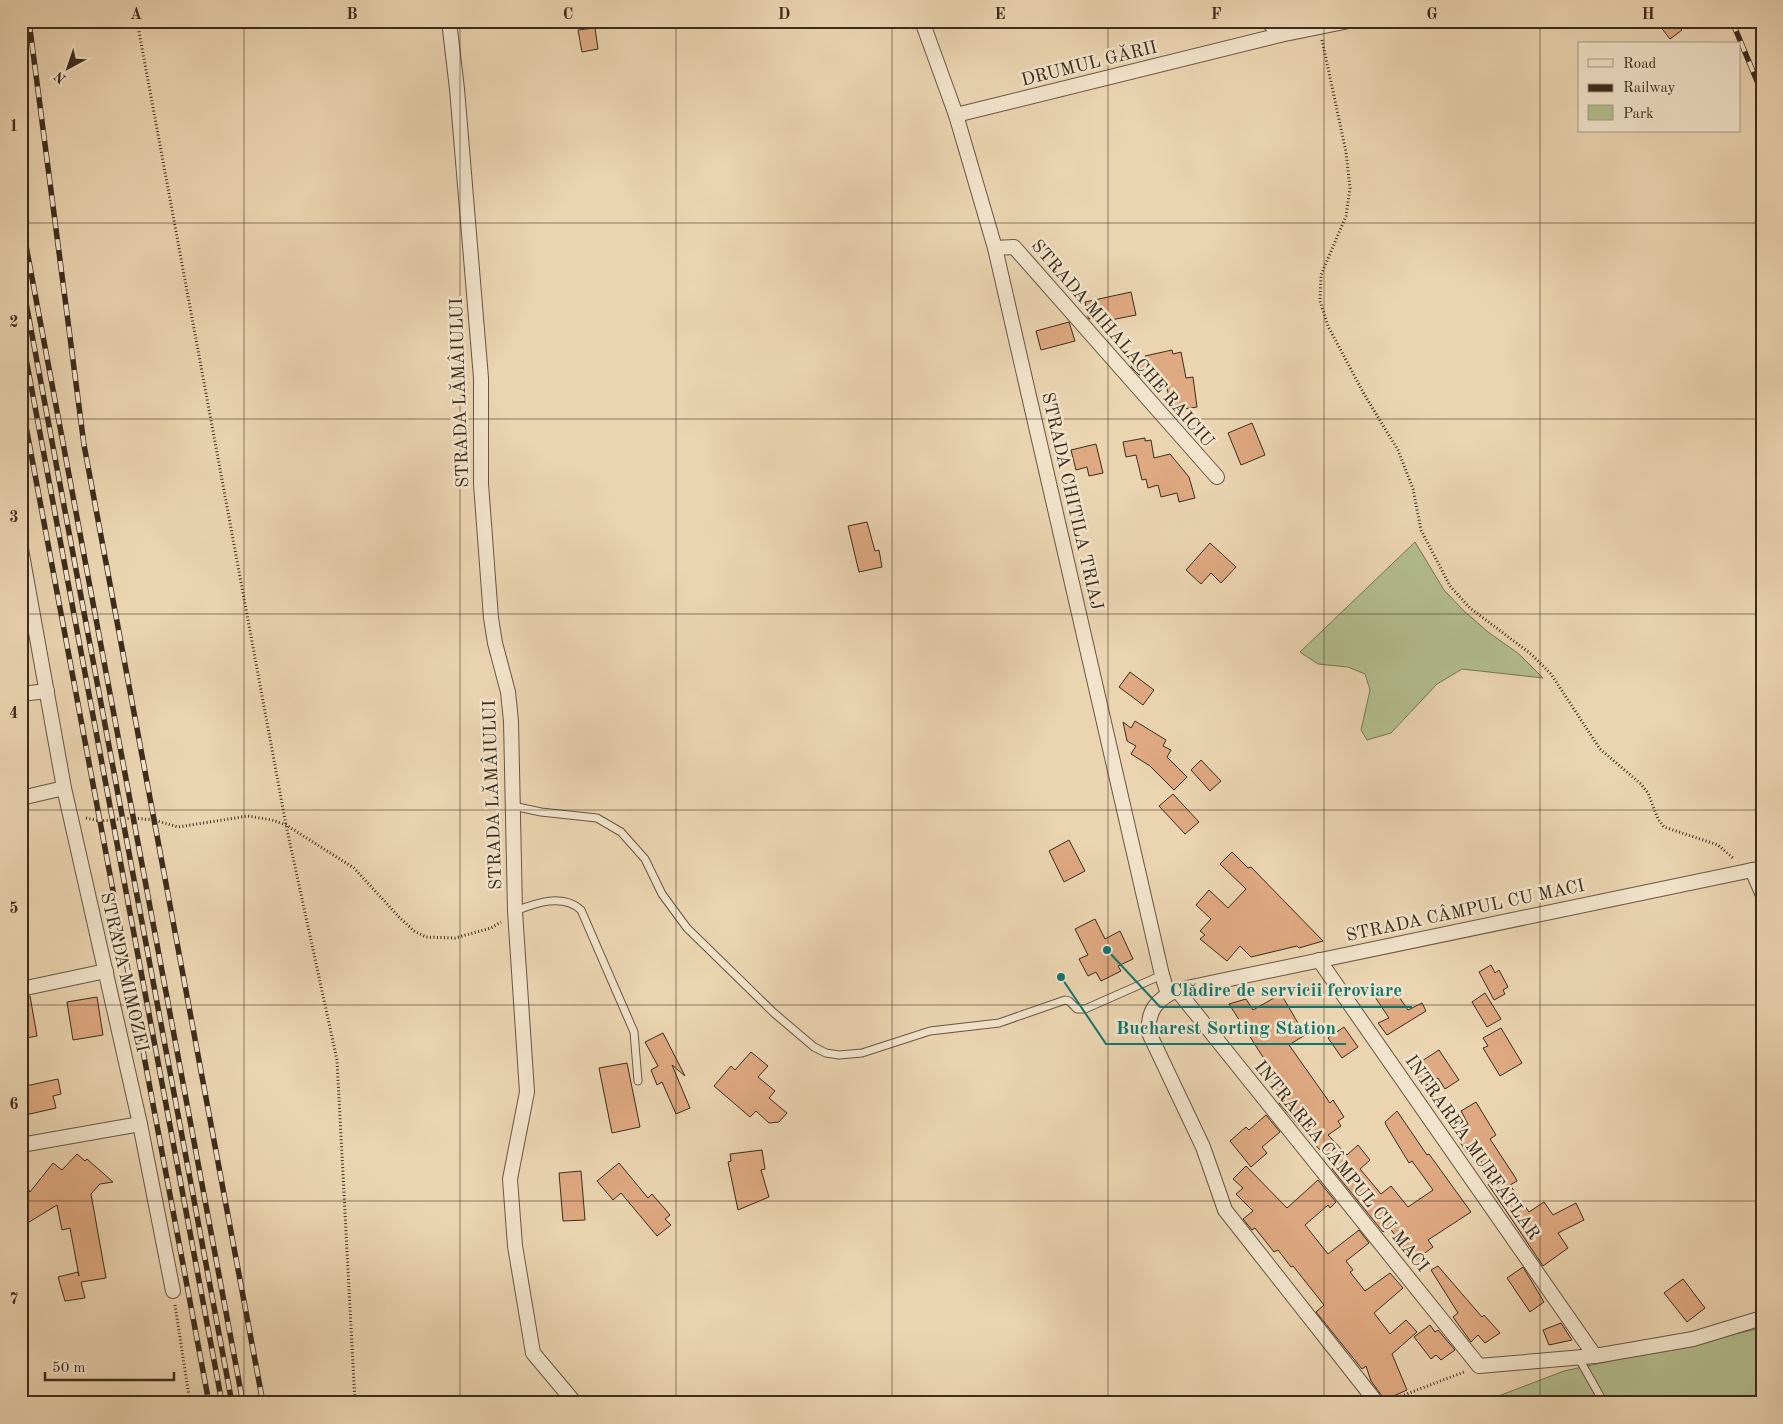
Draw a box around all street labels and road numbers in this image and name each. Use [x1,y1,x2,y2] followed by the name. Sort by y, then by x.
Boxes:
[1018,34,1159,90] street label: DRUMUL GĂRII
[1028,237,1217,451] street label: STRADA MIHALACHE RAICIU
[444,298,472,488] street label: STRADA LĂMÂIULUI
[1038,391,1106,612] street label: STRADA CHITILA TRIAJ
[477,700,505,890] street label: STRADA LĂMÂIULUI
[1343,873,1586,945] street label: STRADA CÂMPUL CU MACI
[97,891,151,1054] street label: STRADA MIMOZEI
[1401,1052,1543,1243] street label: INTRAREA MURFATLAR
[1251,1055,1435,1276] street label: INTRAREA CÂMPUL CU MACI

